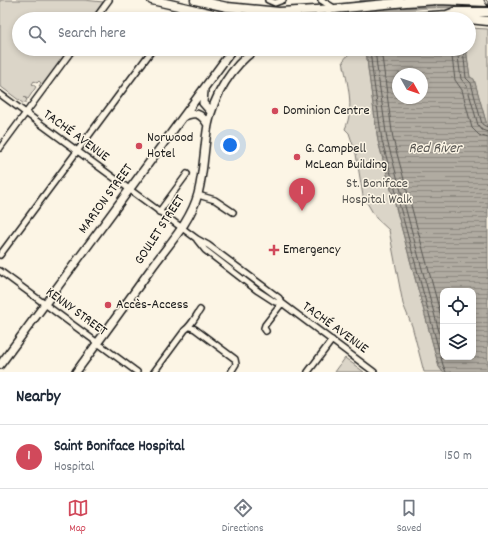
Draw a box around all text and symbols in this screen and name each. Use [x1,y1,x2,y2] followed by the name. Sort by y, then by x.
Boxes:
[12,12,476,56] search box
[26,23,48,45] icon: search
[58,23,126,45] text: Search here
[392,68,428,104] north arrow
[283,101,370,121] place label: Dominion Centre
[39,105,114,167] street label: TACHÉ AVENUE
[270,106,280,116] marker: Dominion Centre
[147,128,193,164] place label: Norwood Hotel
[220,135,240,155] your location
[409,138,463,160] water label: Red River
[305,139,387,175] place label: G. Campbell McLean Building
[134,141,144,151] marker: Norwood Hotel
[292,152,302,162] marker: G. Campbell McLean Building
[74,160,138,238] street label: MARION STREET
[342,174,412,210] park label: St. Boniface Hospital Walk
[289,178,315,211] pin: 1
[130,191,190,269] street label: GOULET STREET
[283,240,341,260] place label: Emergency
[268,244,280,256] marker: Emergency
[41,283,111,341] street label: KENNY STREET
[440,288,476,360] map controls
[440,288,476,324] button: locate
[116,295,189,315] place label: Accès-Access
[298,297,373,359] street label: TACHÉ AVENUE
[103,300,113,310] marker: Accès-Access
[440,324,476,360] button: layers
[16,386,60,410] text: Nearby
[54,436,185,458] text: Saint Boniface Hospital
[28,447,30,466] text: 1
[444,447,472,466] text: 150 m
[54,458,94,477] text: Hospital
[67,497,89,537] tab: Map
[222,497,264,537] tab: Directions
[397,497,421,537] tab: Saved

